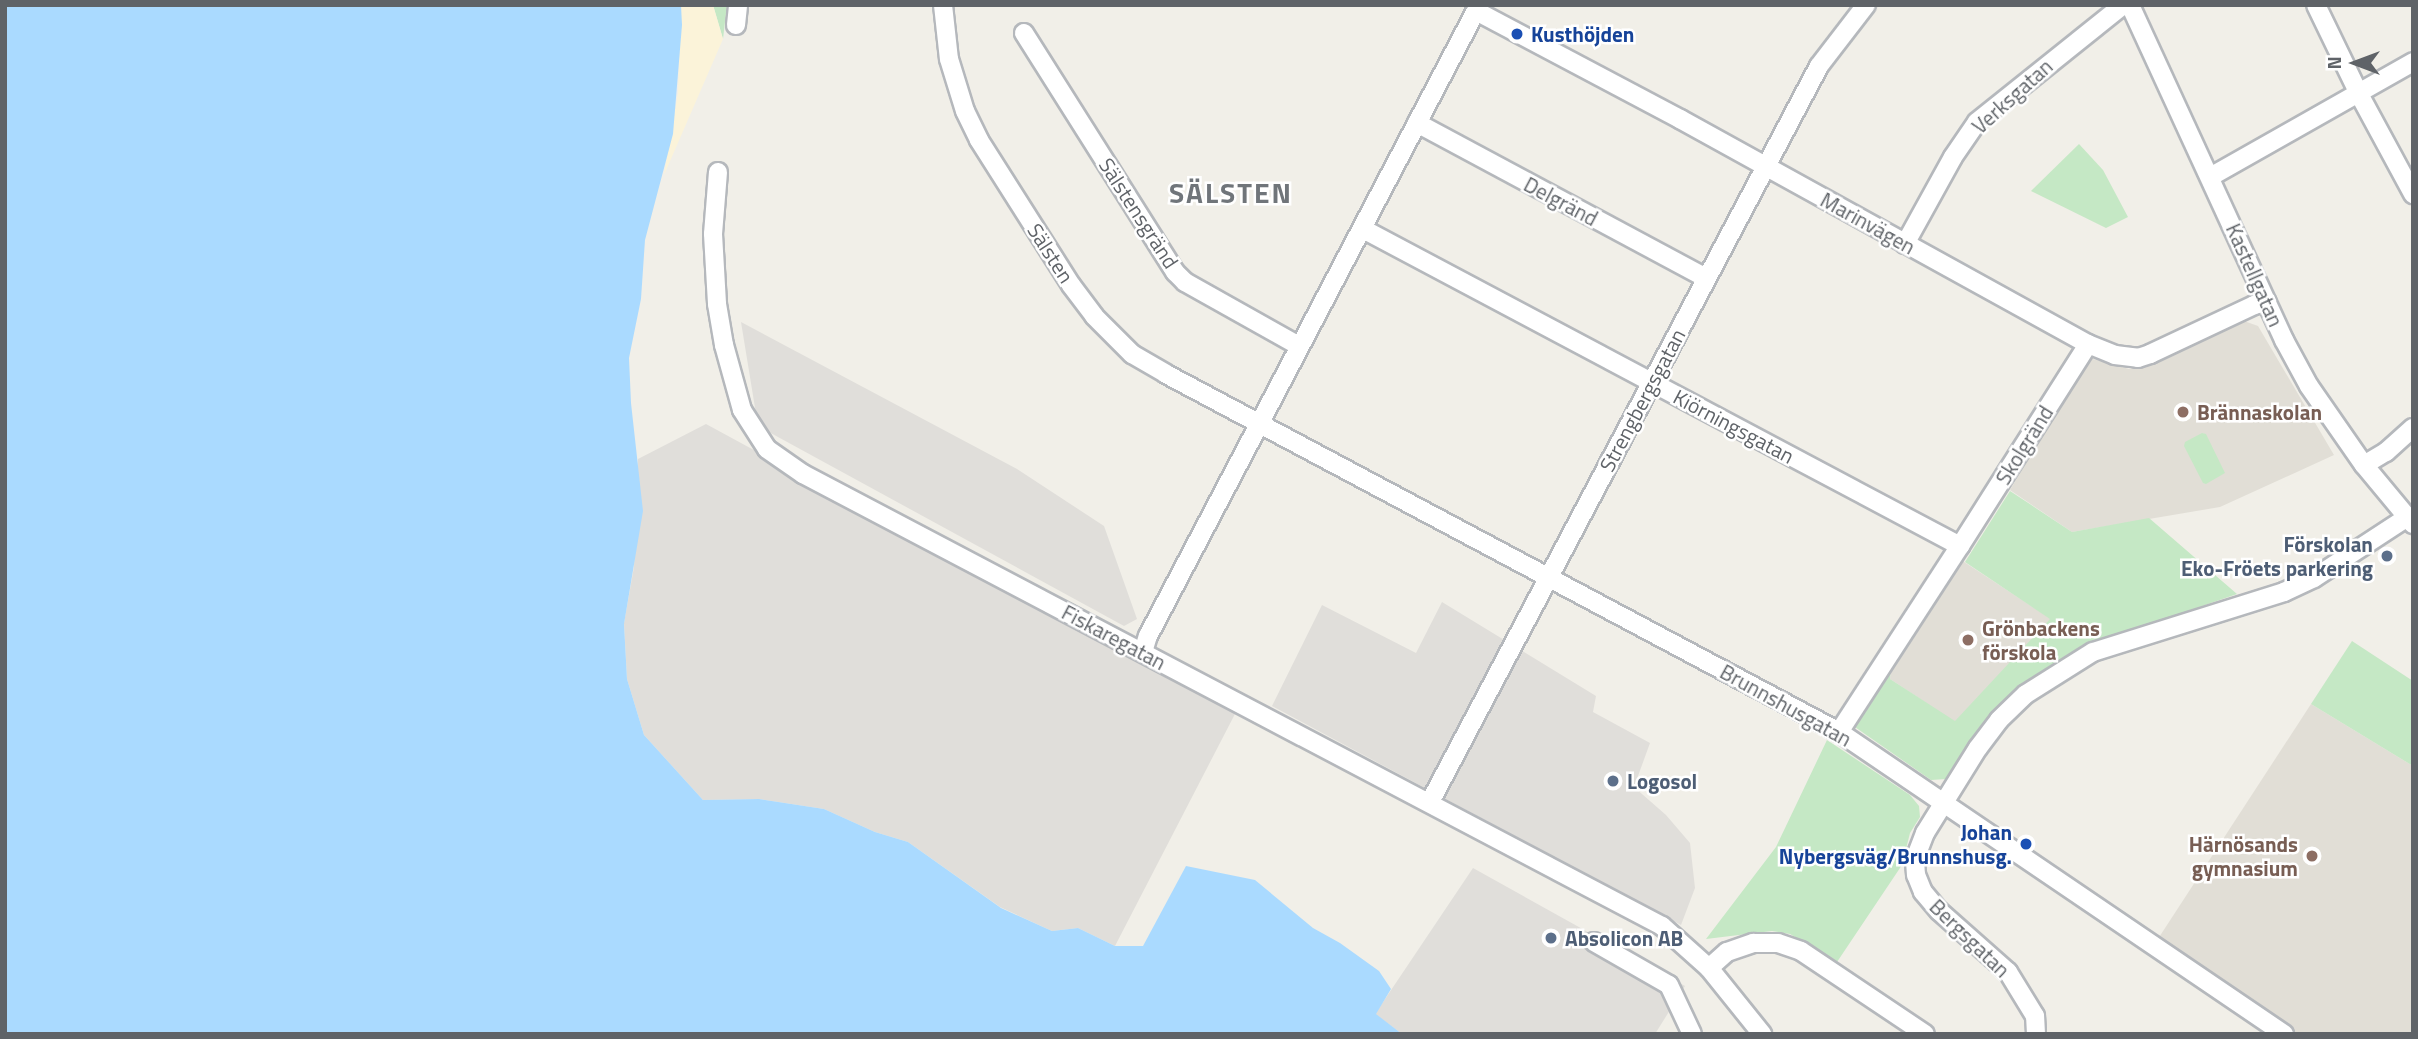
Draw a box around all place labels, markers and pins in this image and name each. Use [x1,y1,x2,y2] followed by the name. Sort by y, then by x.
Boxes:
[1531,21,1634,47] place label: Kusthöjden
[1509,26,1525,42] marker: Kusthöjden
[2197,399,2322,425] place label: Brännaskolan
[2175,404,2191,420] marker: Brännaskolan
[2181,531,2373,581] place label: Förskolan Eko-Fröets parkering
[2379,548,2395,564] marker: Förskolan Eko-Fröets parkering
[1982,615,2100,665] place label: Grönbackens förskola
[1960,632,1976,648] marker: Grönbackens förskola
[1627,768,1697,794] place label: Logosol
[1605,773,1621,789] marker: Logosol
[1779,819,2012,869] place label: Johan Nybergsväg/Brunnshusg.
[2189,831,2298,881] place label: Härnösands gymnasium
[2018,836,2034,852] marker: Johan Nybergsväg/Brunnshusg.
[2304,848,2320,864] marker: Härnösands gymnasium
[1565,925,1683,951] place label: Absolicon AB
[1543,930,1559,946] marker: Absolicon AB

